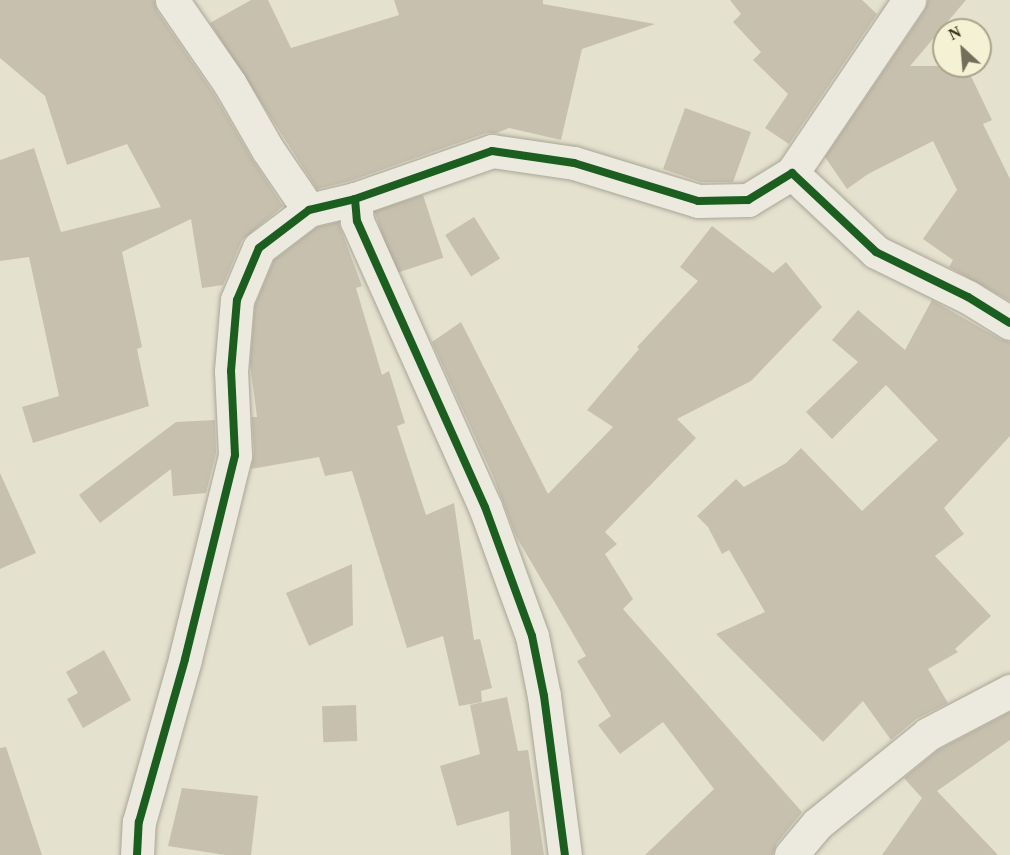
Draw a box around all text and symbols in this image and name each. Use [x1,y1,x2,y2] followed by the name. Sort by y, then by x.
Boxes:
[932,18,992,78] north arrow
[946,23,964,43] text: N

